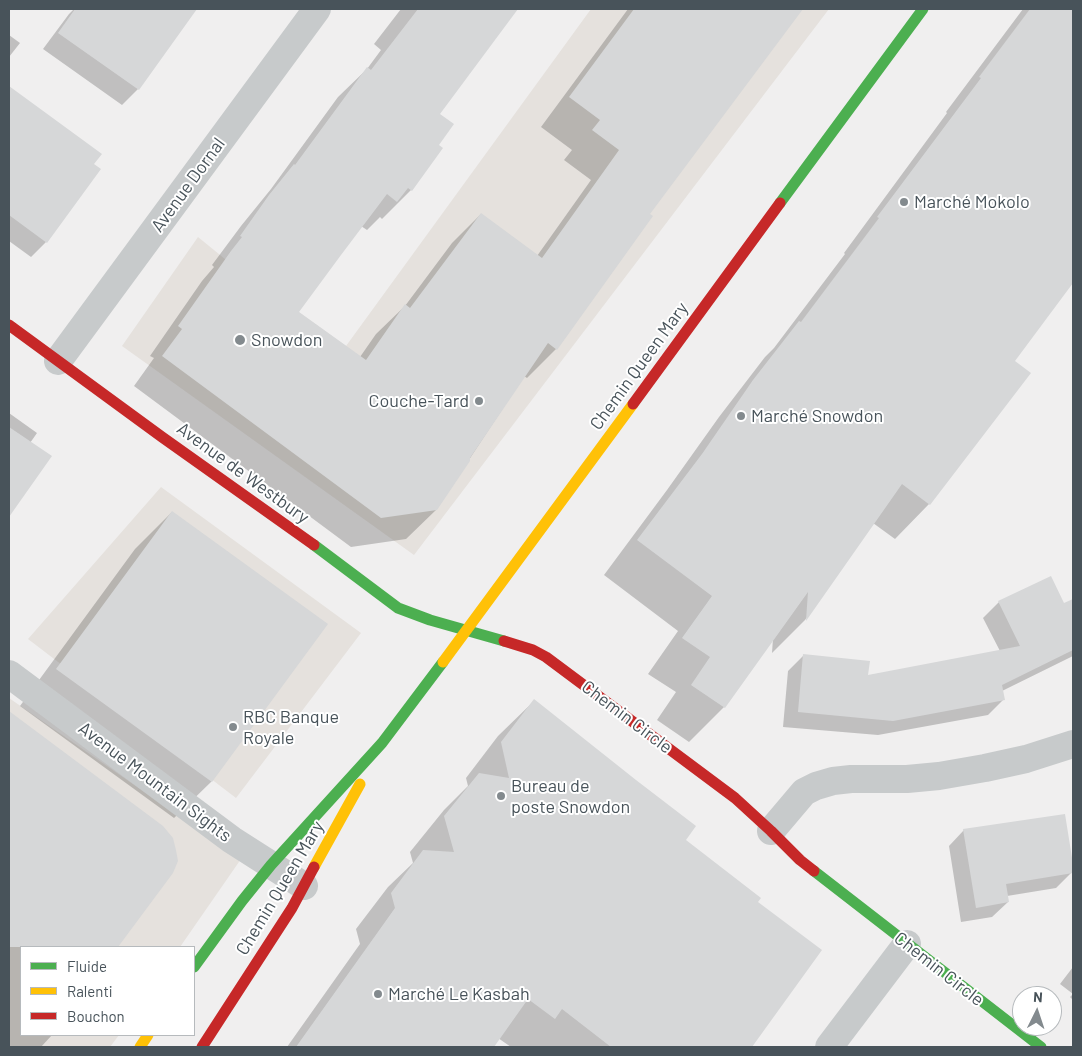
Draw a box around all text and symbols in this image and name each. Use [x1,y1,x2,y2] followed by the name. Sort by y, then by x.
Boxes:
[147,134,229,236] street label: Avenue Dornal
[914,191,1030,213] place label: Marché Mokolo
[898,196,910,208] marker: Marché Mokolo
[585,298,693,434] street label: Chemin Queen Mary
[251,329,323,351] place label: Snowdon
[233,333,247,347] marker: Snowdon
[369,390,469,412] place label: Couche-Tard
[473,395,485,407] marker: Couche-Tard
[751,405,883,427] place label: Marché Snowdon
[735,410,747,422] marker: Marché Snowdon
[173,418,313,528] street label: Avenue de Westbury
[577,676,677,758] street label: Chemin Circle
[243,706,339,749] place label: RBC Banque Royale
[74,717,236,847] street label: Avenue Mountain Sights
[227,721,239,733] marker: RBC Banque Royale
[511,775,630,818] place label: Bureau de poste Snowdon
[495,790,507,802] marker: Bureau de poste Snowdon
[231,817,329,959] street label: Chemin Queen Mary
[890,927,988,1011] street label: Chemin Circle
[20,946,195,1036] legend
[67,957,107,975] text: Fluide
[67,982,113,1000] text: Ralenti
[388,983,530,1005] place label: Marché Le Kasbah
[1012,986,1062,1036] north arrow
[372,988,384,1000] marker: Marché Le Kasbah
[1033,988,1043,1005] text: N
[67,1007,125,1025] text: Bouchon

